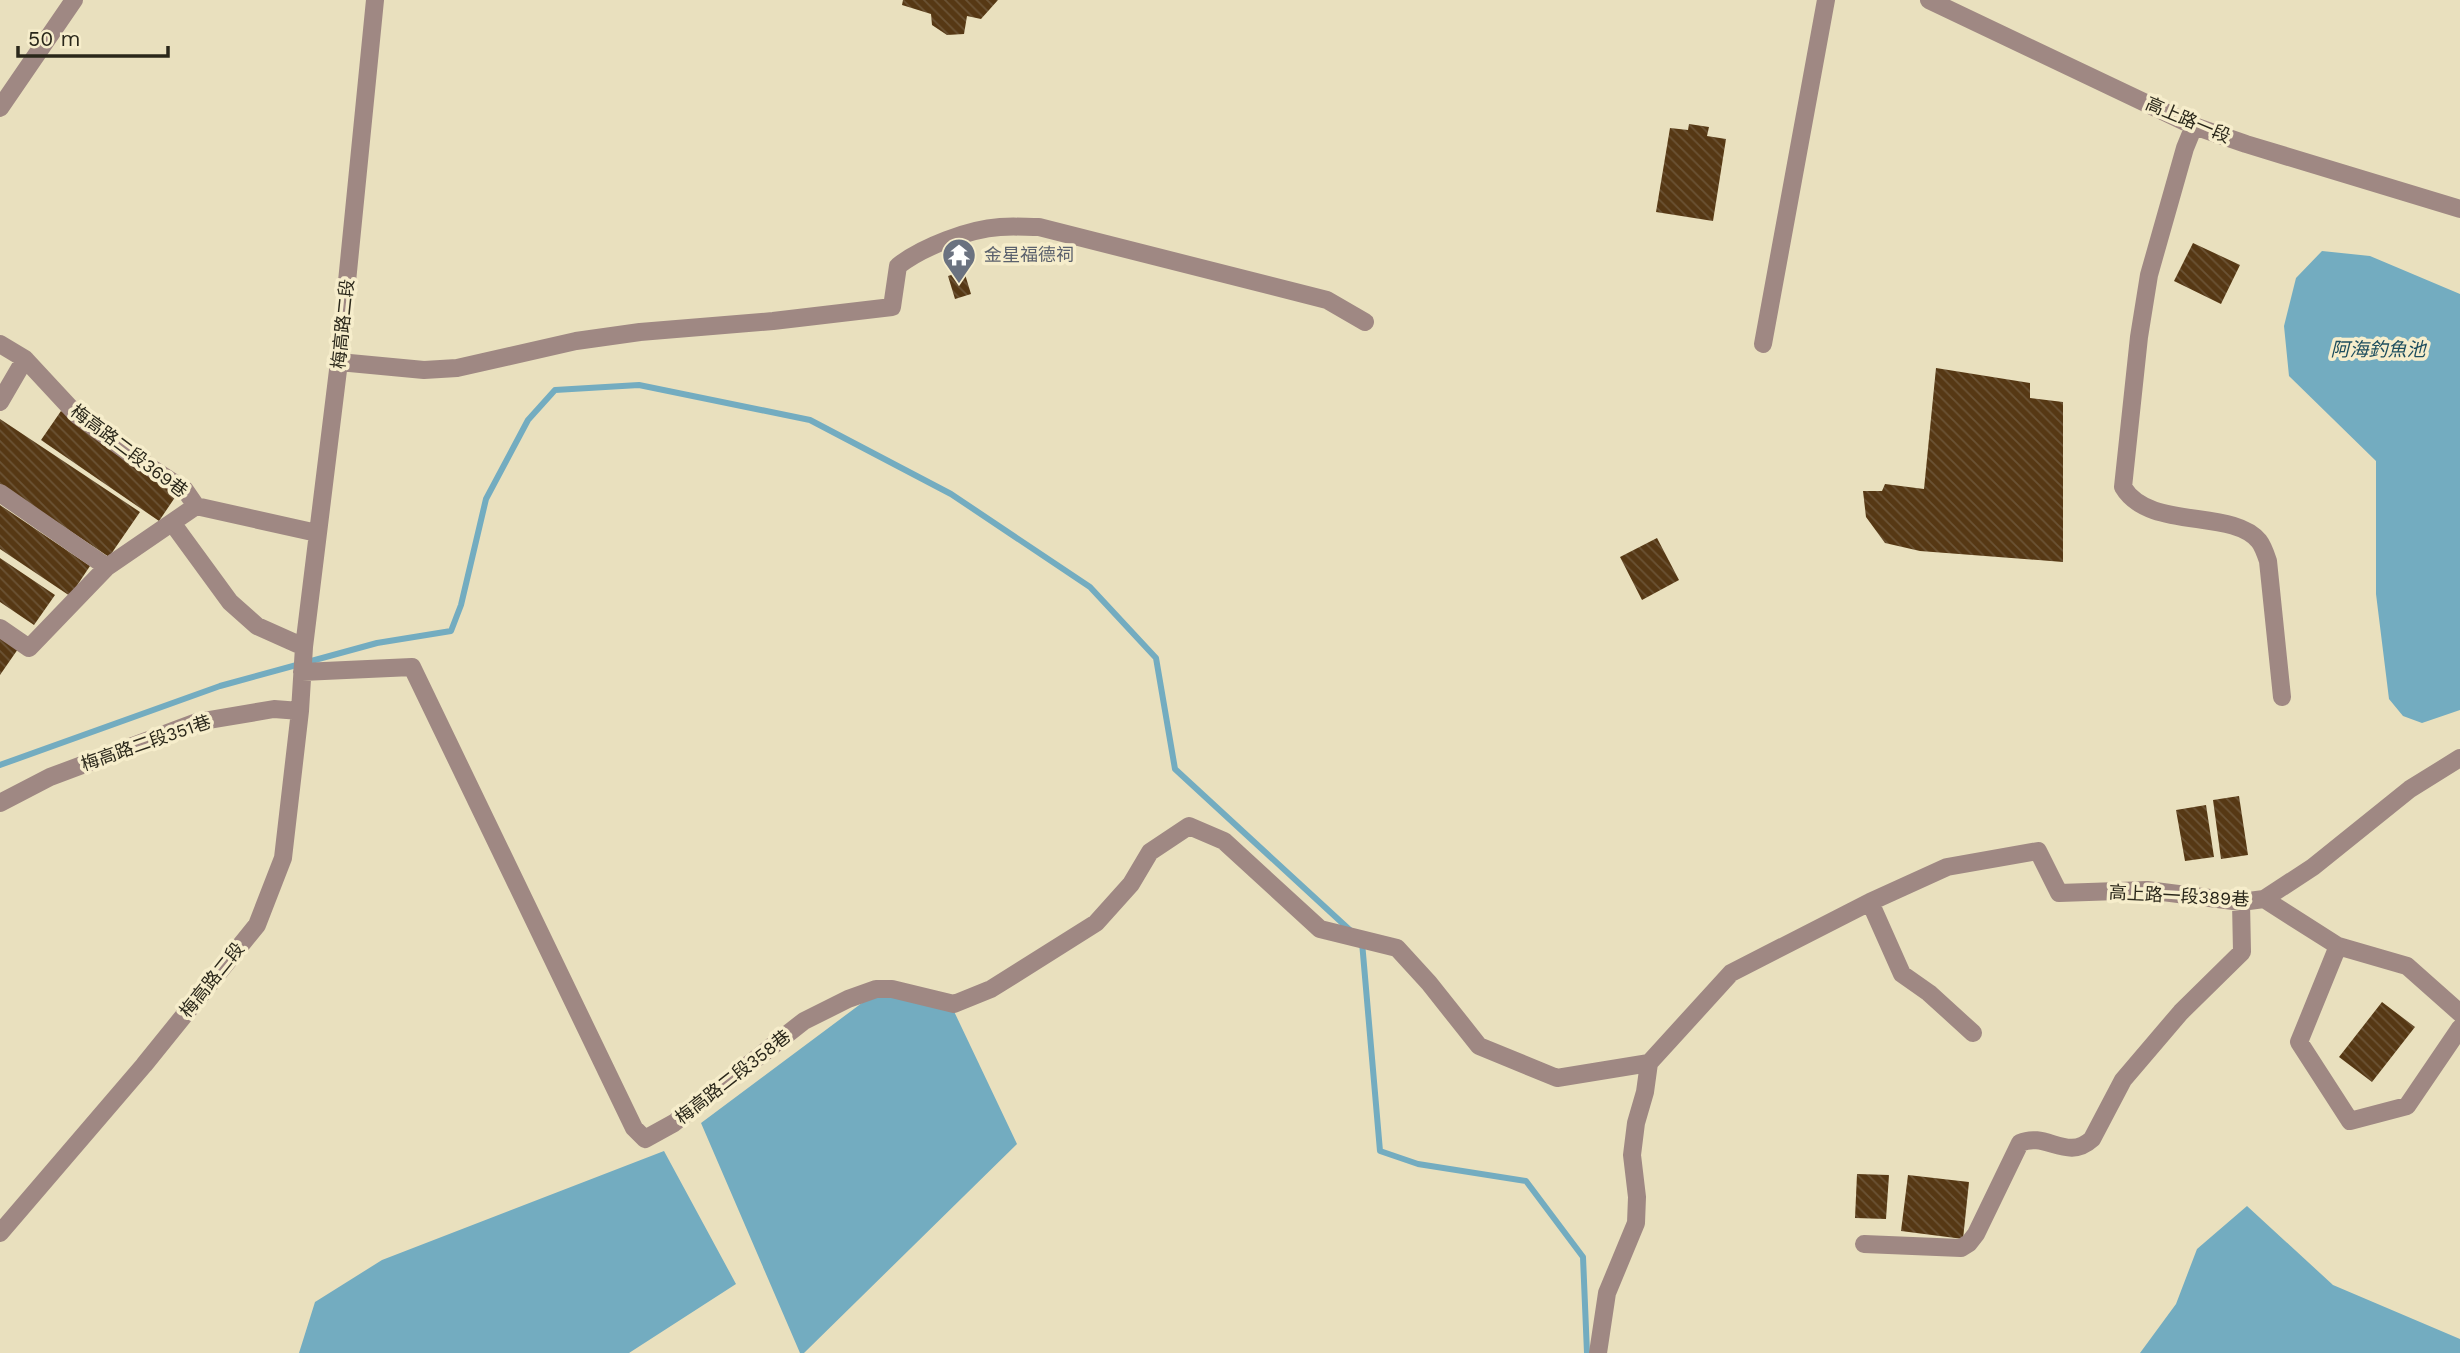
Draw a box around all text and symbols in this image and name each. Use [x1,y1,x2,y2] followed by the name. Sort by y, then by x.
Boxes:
[18,14,168,58] scale bar
[28,26,80,51] text: 50 m
[2143,92,2234,147] street label: 高上路一段
[940,236,978,285] temple icon: 金星福德祠
[984,244,1074,265] place label: 金星福德祠
[327,278,358,370] street label: 梅高路二段
[2330,338,2427,361] water label: 阿海釣魚池
[67,400,192,501] street label: 梅高路二段369巷
[78,710,214,775] street label: 梅高路二段351巷
[2108,881,2250,910] street label: 高上路一段389巷
[175,938,248,1021] street label: 梅高路二段
[671,1025,794,1128] street label: 梅高路二段358巷

